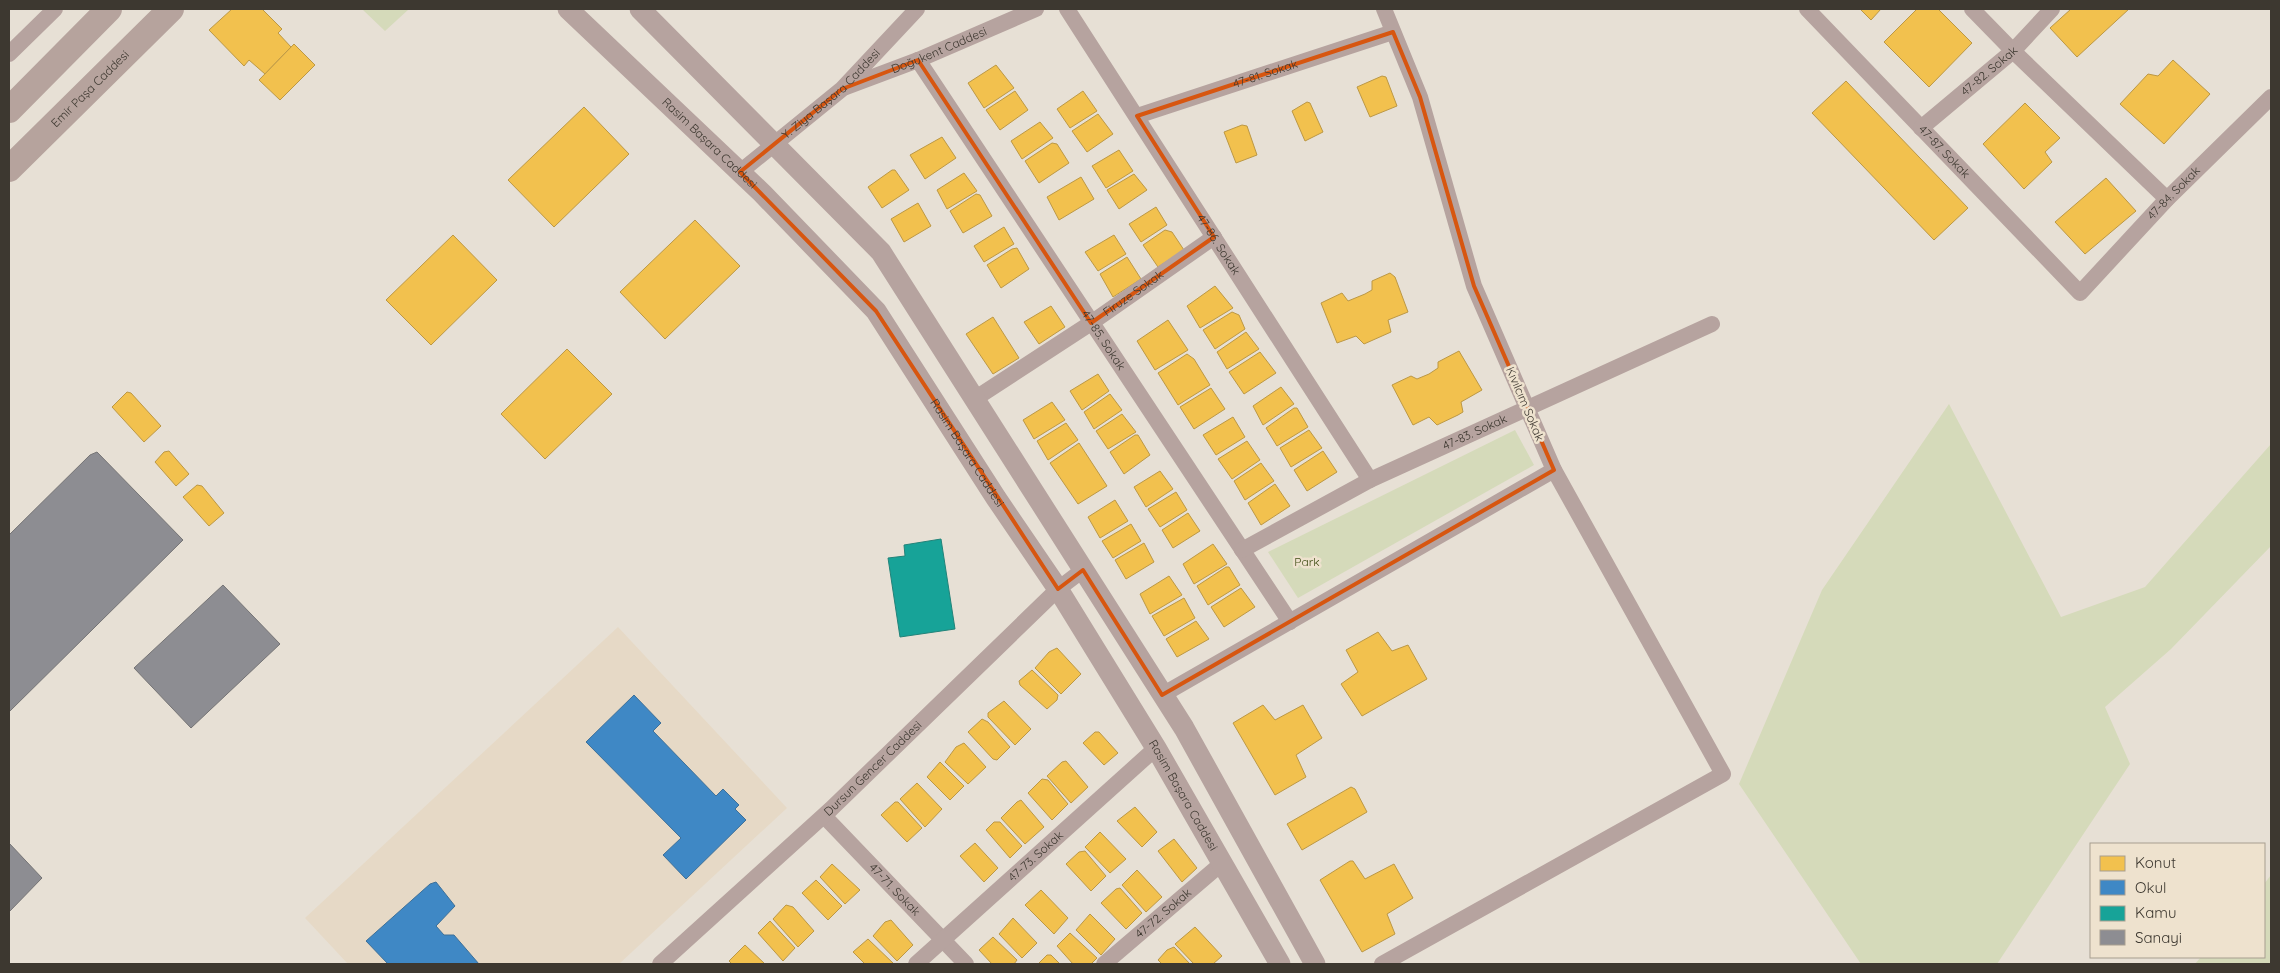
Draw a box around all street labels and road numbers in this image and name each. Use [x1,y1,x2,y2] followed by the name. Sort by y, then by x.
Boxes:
[889,23,989,76] street label: Doğukent Caddesi
[1957,43,2021,99] street label: 47-82. Sokak
[779,45,883,142] street label: Y. Ziya Başara Caddesi
[48,47,132,130] street label: Emir Paşa Caddesi
[1231,56,1299,91] street label: 47-81. Sokak
[659,94,761,191] street label: Rasim Başara Caddesi
[1916,122,1974,181] street label: 47-87. Sokak
[2144,163,2203,223] street label: 47-84. Sokak
[1194,211,1244,277] street label: 47-86. Sokak
[1100,267,1166,319] street label: Firuze Sokak
[1079,307,1129,373] street label: 47-85. Sokak
[1503,364,1548,443] street label: Kıvılcım Sokak
[927,396,1008,509] street label: Rasim Başara Caddesi
[1440,411,1509,453] street label: 47-83. Sokak
[820,717,925,819] street label: Dursun Gencer Caddesi
[1146,737,1221,853] street label: Rasim Başara Caddesi
[1005,827,1066,885] street label: 47-73. Sokak
[866,860,924,919] street label: 47-71. Sokak
[1132,885,1194,941] street label: 47-72. Sokak

